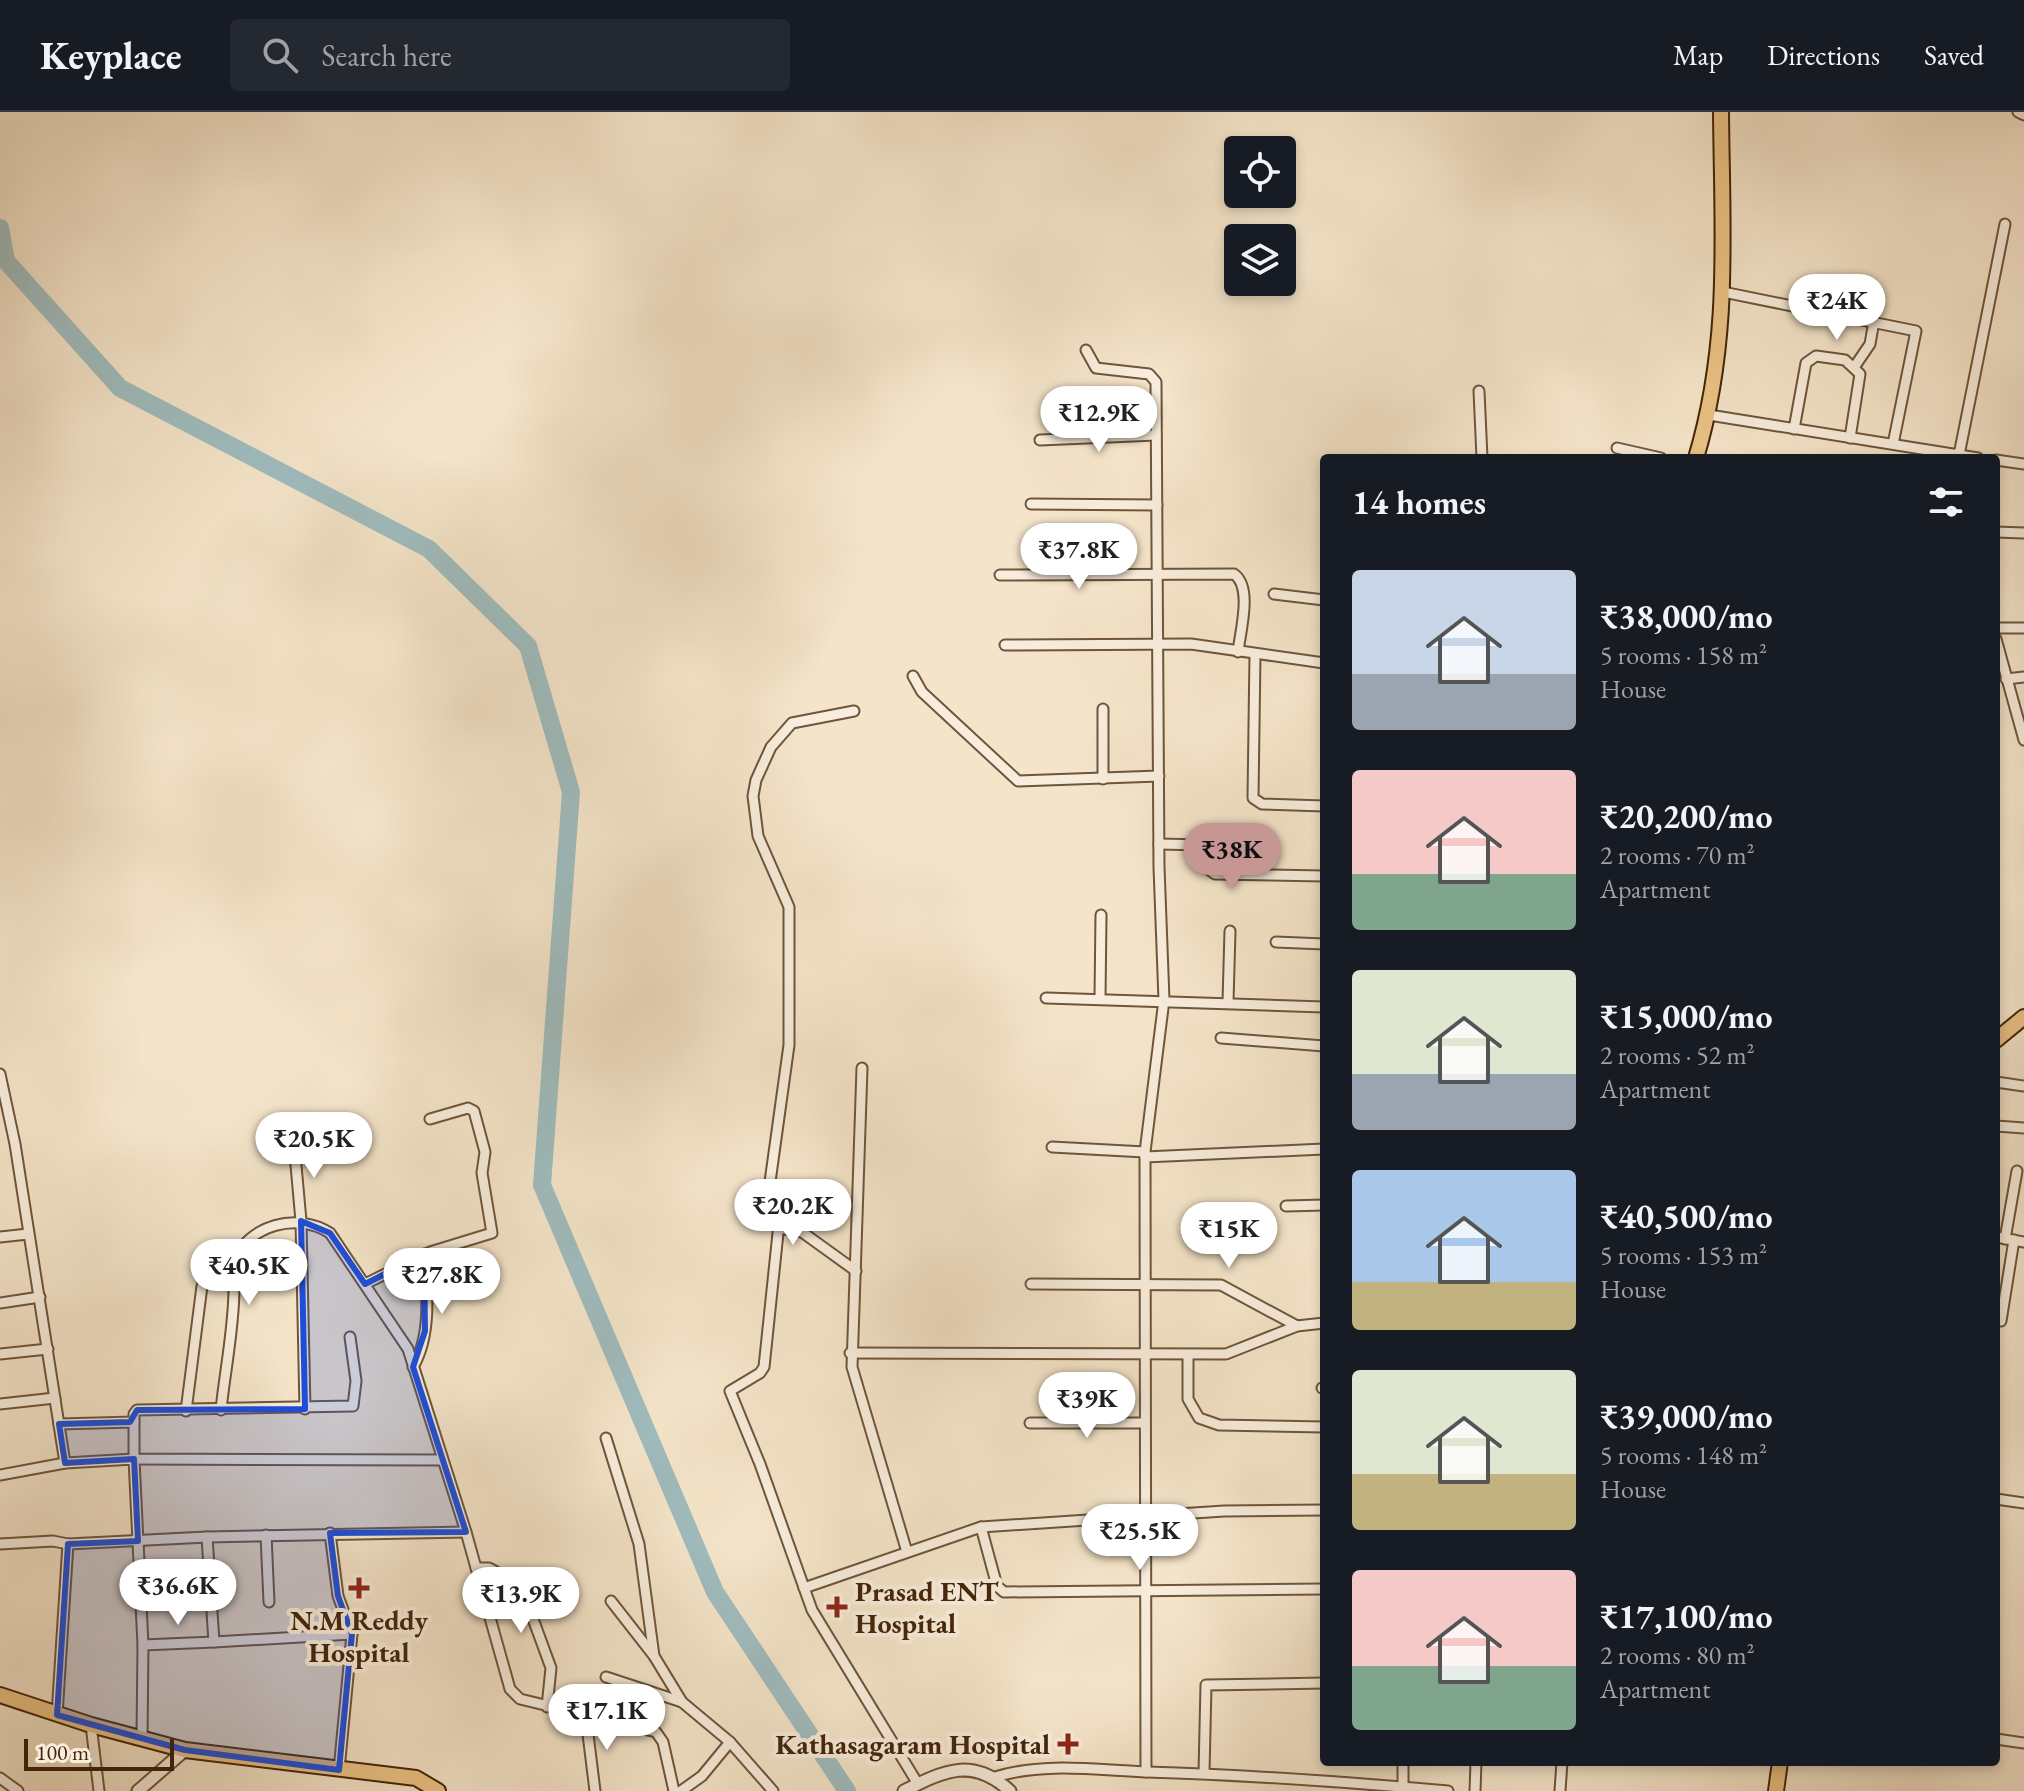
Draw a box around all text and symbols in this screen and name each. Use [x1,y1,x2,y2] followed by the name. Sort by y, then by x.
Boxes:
[230,19,790,91] search box
[40,31,182,80] text: Keyplace
[258,33,302,77] icon: search
[322,36,452,75] text: Search here
[1673,37,1723,73] text: Map
[1767,37,1880,73] text: Directions
[1924,37,1984,73] text: Saved
[1224,136,1296,296] map controls
[1224,136,1296,208] button: locate
[1224,224,1296,296] button: layers
[1790,274,1884,342] pin: ₹24K
[1806,283,1868,317] text: ₹24K
[1034,386,1164,454] pin: ₹12.9K
[1058,395,1140,429] text: ₹12.9K
[1352,480,1486,524] text: 14 homes
[1924,480,1968,524] icon: filters
[1014,523,1144,591] pin: ₹37.8K
[1038,532,1120,566] text: ₹37.8K
[1600,594,1773,638] text: ₹38,000/mo
[1416,602,1512,698] icon: home
[1600,638,1767,672] text: 5 rooms · 158 m²
[1600,672,1666,706] text: House
[1600,794,1773,838] text: ₹20,200/mo
[1416,802,1512,898] icon: home
[1185,823,1279,891] pin: ₹38K
[1201,832,1263,866] text: ₹38K
[1600,838,1755,872] text: 2 rooms · 70 m²
[1600,872,1710,906] text: Apartment
[1600,994,1773,1038] text: ₹15,000/mo
[1416,1002,1512,1098] icon: home
[1600,1038,1755,1072] text: 2 rooms · 52 m²
[1600,1072,1710,1106] text: Apartment
[249,1112,379,1180] pin: ₹20.5K
[273,1121,355,1155] text: ₹20.5K
[728,1179,858,1247] pin: ₹20.2K
[752,1188,834,1222] text: ₹20.2K
[1600,1194,1773,1238] text: ₹40,500/mo
[1182,1202,1276,1270] pin: ₹15K
[1416,1202,1512,1298] icon: home
[1198,1211,1260,1245] text: ₹15K
[1600,1238,1767,1272] text: 5 rooms · 153 m²
[184,1239,314,1307] pin: ₹40.5K
[208,1248,290,1282] text: ₹40.5K
[377,1248,507,1316] pin: ₹27.8K
[401,1257,483,1291] text: ₹27.8K
[1600,1272,1666,1306] text: House
[1040,1372,1134,1440] pin: ₹39K
[1056,1381,1118,1415] text: ₹39K
[1600,1394,1773,1438] text: ₹39,000/mo
[1416,1402,1512,1498] icon: home
[1600,1438,1767,1472] text: 5 rooms · 148 m²
[1600,1472,1666,1506] text: House
[1075,1504,1205,1572] pin: ₹25.5K
[1099,1513,1181,1547] text: ₹25.5K
[113,1559,243,1627] pin: ₹36.6K
[456,1567,586,1635] pin: ₹13.9K
[137,1568,219,1602] text: ₹36.6K
[855,1573,999,1641] place label: Prasad ENT Hospital
[480,1576,562,1610] text: ₹13.9K
[348,1577,370,1599] marker: N.M Reddy Hospital
[1600,1594,1773,1638] text: ₹17,100/mo
[826,1596,848,1618] marker: Prasad ENT Hospital
[290,1602,428,1670] place label: N.M Reddy Hospital
[1416,1602,1512,1698] icon: home
[1600,1638,1755,1672] text: 2 rooms · 80 m²
[1600,1672,1710,1706] text: Apartment
[542,1684,672,1752] pin: ₹17.1K
[566,1693,648,1727] text: ₹17.1K
[775,1726,1050,1762] place label: Kathasagaram Hospital
[1057,1733,1079,1755] marker: Kathasagaram Hospital
[24,1735,174,1771] scale bar
[36,1738,89,1767] text: 100 m

